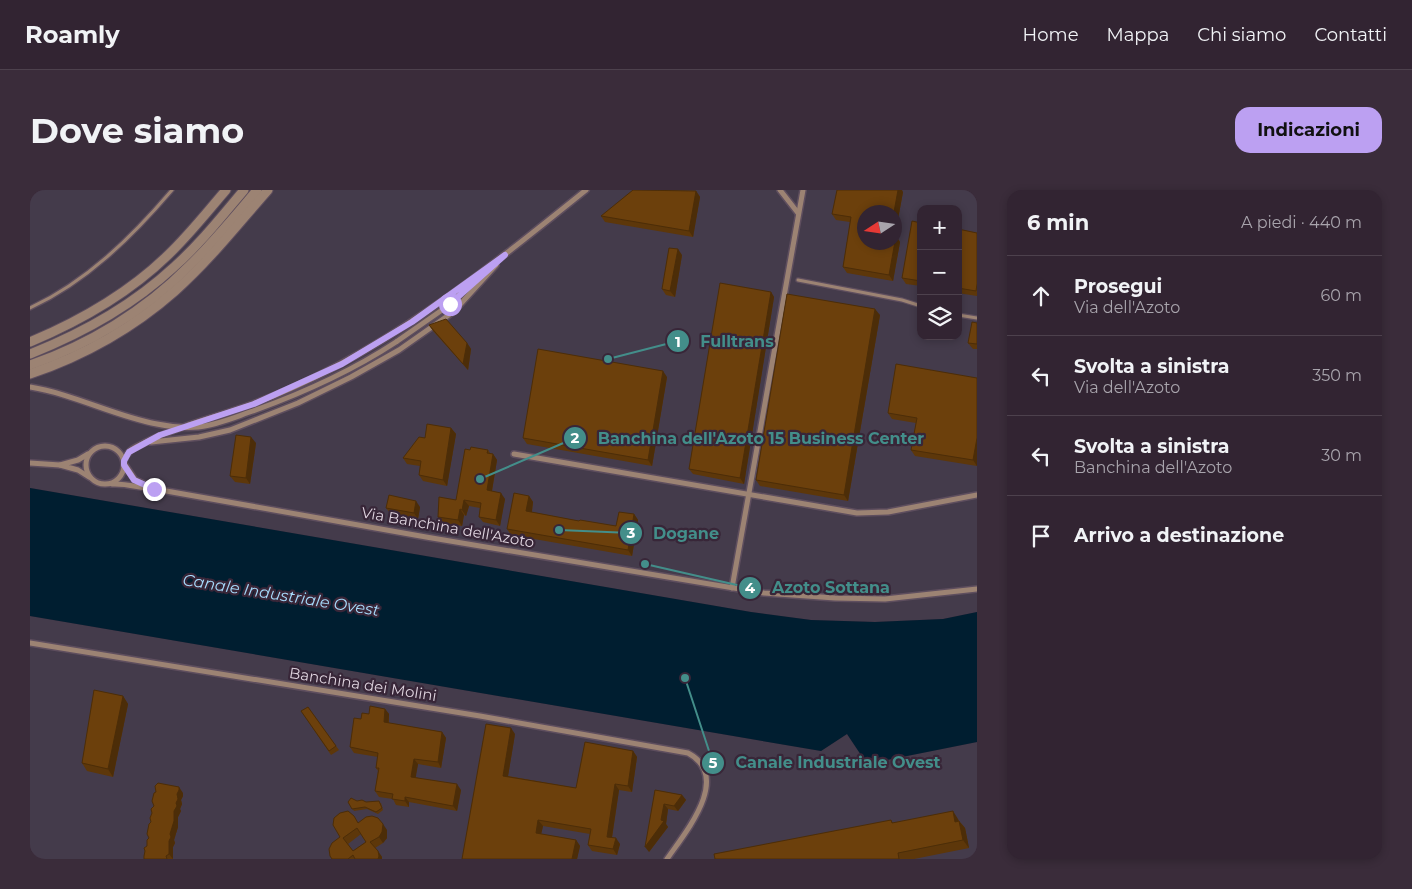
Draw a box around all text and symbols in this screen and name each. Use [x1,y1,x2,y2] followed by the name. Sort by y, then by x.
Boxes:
[25,20,120,49] text: Roamly
[1023,24,1079,46] text: Home
[1107,24,1169,46] text: Mappa
[1197,24,1286,46] text: Chi siamo
[1314,24,1387,46] text: Contatti
[1235,107,1382,153] button: Indicazioni
[30,109,244,152] text: Dove siamo
[857,205,902,250] north arrow
[917,205,962,340] map controls
[917,205,962,250] button: +
[1027,210,1089,235] text: 6 min
[1241,213,1362,232] text: A piedi · 440 m
[917,250,962,295] button: −
[1074,275,1162,298] text: Prosegui
[1027,282,1055,310] icon: ahead
[1320,286,1362,305] text: 60 m
[439,293,462,316] route start
[917,295,962,340] button: layers
[1074,298,1180,317] text: Via dell'Azoto
[666,326,784,357] callout: Fulltrans
[675,332,681,351] text: 1
[700,332,774,351] text: Fulltrans
[1074,355,1229,378] text: Svolta a sinistra
[1027,362,1055,390] icon: left
[1312,366,1362,385] text: 350 m
[1074,378,1180,397] text: Via dell'Azoto
[563,423,934,454] callout: Banchina dell'Azoto 15 Business Center
[571,428,580,447] text: 2
[598,429,924,448] text: Banchina dell'Azoto 15 Business Center
[1074,435,1229,458] text: Svolta a sinistra
[1027,442,1055,470] icon: left
[1321,446,1362,465] text: 30 m
[1074,458,1232,477] text: Banchina dell'Azoto
[143,478,166,501] route end
[360,502,536,552] street label: Via Banchina dell'Azoto
[618,518,729,549] callout: Dogane
[1027,522,1055,550] icon: arrive
[626,523,636,542] text: 3
[653,524,719,543] text: Dogane
[1074,524,1284,547] text: Arrivo a destinazione
[181,570,381,620] water label: Canale Industriale Ovest
[737,572,900,603] callout: Azoto Sottana
[745,578,756,597] text: 4
[771,578,890,597] text: Azoto Sottana
[288,663,438,705] street label: Banchina dei Molini
[701,747,951,778] callout: Canale Industriale Ovest
[709,753,718,772] text: 5
[735,753,941,772] text: Canale Industriale Ovest

